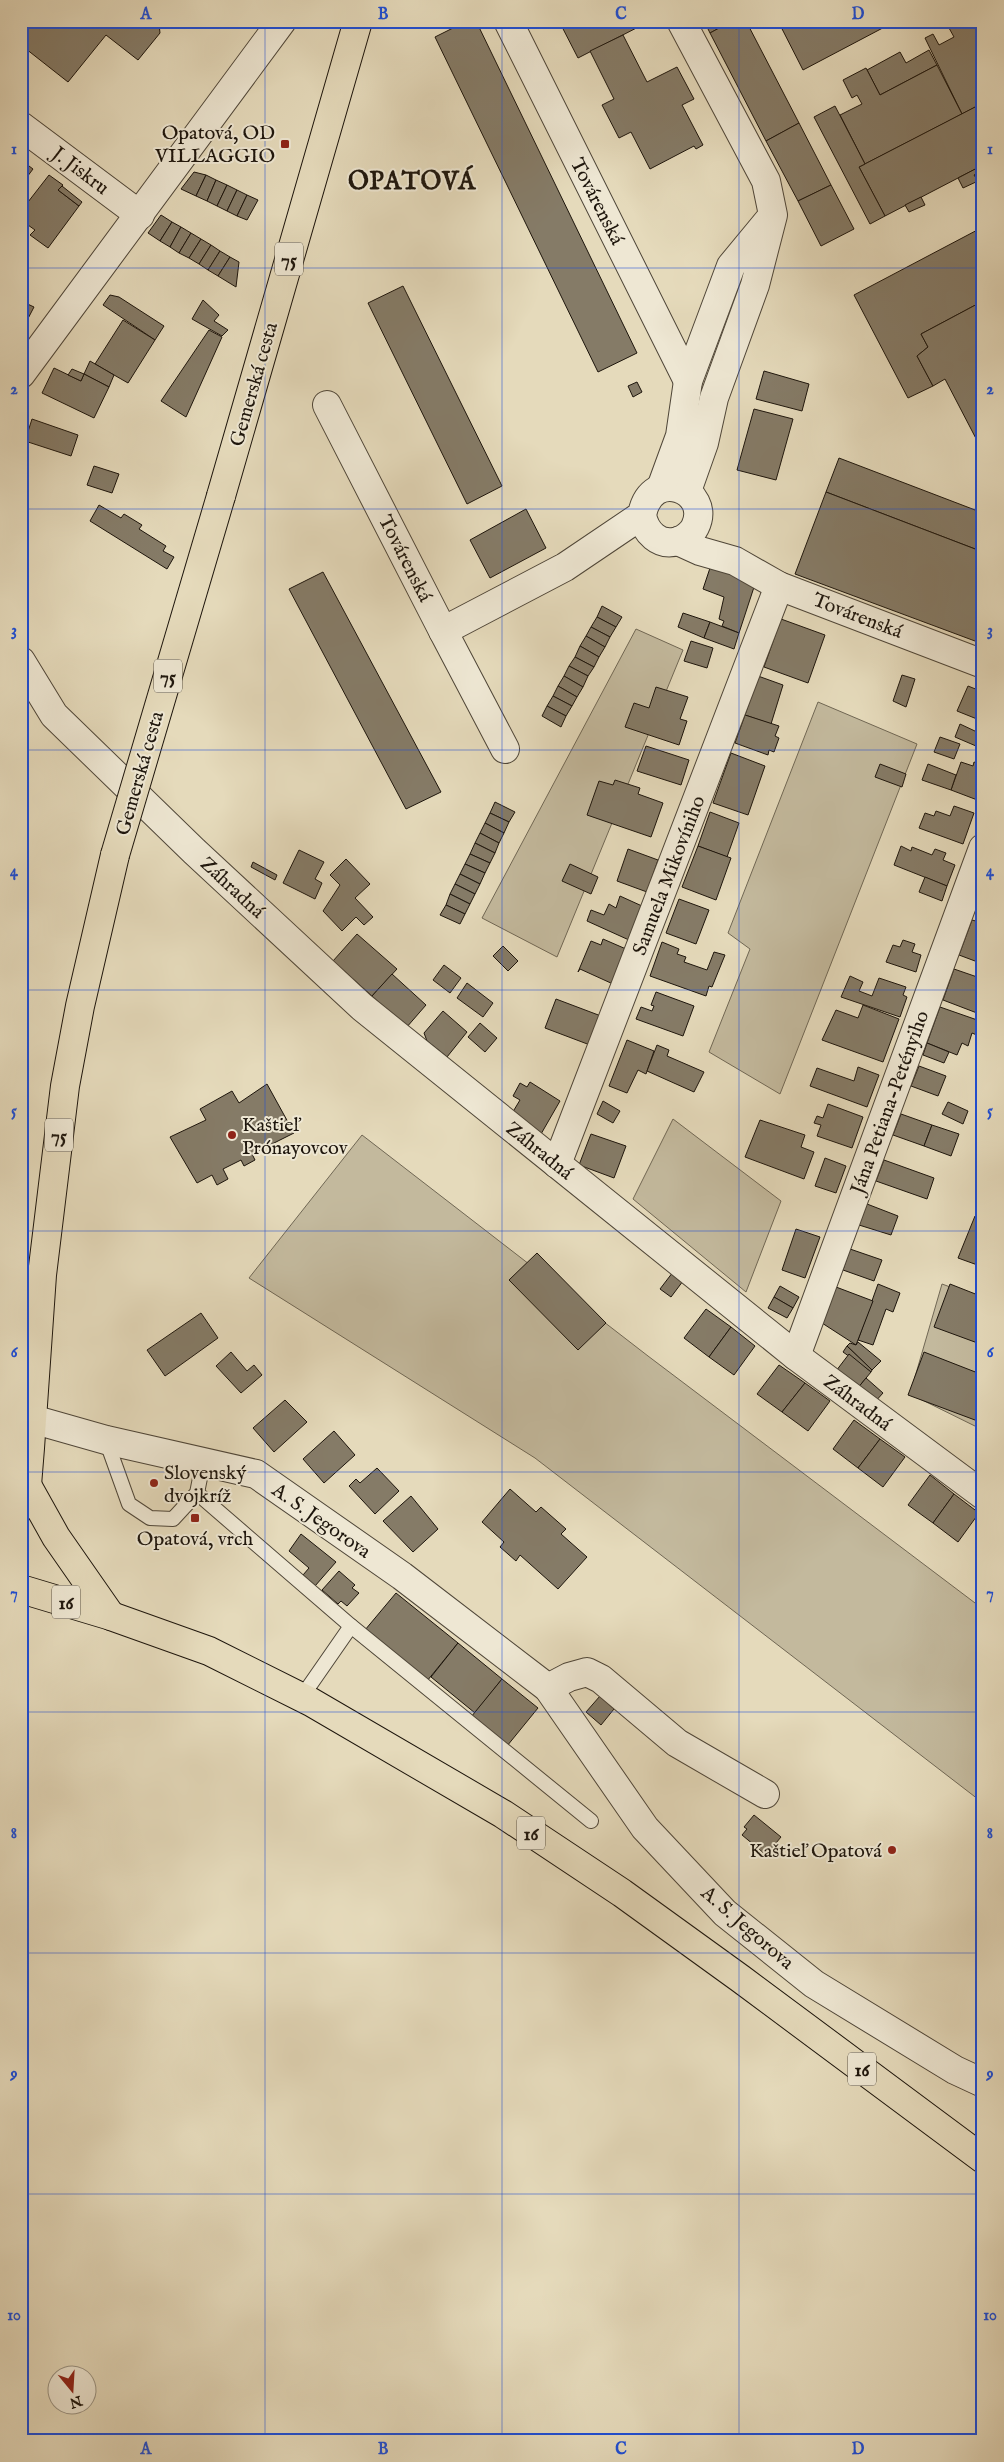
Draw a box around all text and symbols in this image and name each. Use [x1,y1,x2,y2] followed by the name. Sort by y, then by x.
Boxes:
[140,5,153,25] text: A
[378,5,389,25] text: B
[615,5,627,25] text: C
[852,5,865,25] text: D
[154,121,275,169] place label: Opatová, OD VILLAGGIO
[279,138,291,150] marker: Opatová, OD VILLAGGIO
[11,140,17,160] text: 1
[45,140,114,201] street label: J. Jiskru
[987,140,993,160] text: 1
[564,154,629,250] street label: Továrenská
[348,165,476,198] district label: OPATOVÁ
[275,242,303,276] road number: 75
[225,319,284,449] street label: Gemerská cesta
[10,380,18,400] text: 2
[986,380,994,400] text: 2
[372,511,437,607] street label: Továrenská
[809,588,906,645] street label: Továrenská
[11,621,17,641] text: 3
[987,621,993,641] text: 3
[154,659,182,692] road number: 75
[111,708,170,838] street label: Gemerská cesta
[627,792,711,959] street label: Samuela Mikovíniho
[194,852,270,925] street label: Záhradná
[10,862,19,882] text: 4
[986,862,995,882] text: 4
[845,1007,935,1200] street label: Jána Petiana-Petényiho
[11,1102,17,1122] text: 5
[987,1102,993,1122] text: 5
[242,1113,349,1161] place label: Kaštieľ Prónayovcov
[500,1117,578,1186] street label: Záhradná
[45,1118,73,1152] road number: 75
[226,1129,238,1141] marker: Kaštieľ Prónayovcov
[11,1343,19,1363] text: 6
[987,1343,995,1363] text: 6
[818,1369,897,1437] street label: Záhradná
[164,1461,247,1509] place label: Slovenský dvojkríž
[148,1477,160,1489] marker: Slovenský dvojkríž
[266,1477,376,1565] street label: A. S. Jegorova
[189,1512,201,1524] marker: Opatová, vrch
[137,1527,254,1552] place label: Opatová, vrch
[10,1584,18,1604] text: 7
[986,1584,994,1604] text: 7
[52,1585,80,1618] road number: 16
[517,1816,545,1850] road number: 16
[11,1824,17,1844] text: 8
[987,1824,993,1844] text: 8
[749,1839,882,1864] place label: Kaštieľ Opatová
[886,1844,898,1856] marker: Kaštieľ Opatová
[695,1880,799,1976] street label: A. S. Jegorova
[848,2052,876,2086] road number: 16
[10,2065,18,2085] text: 9
[986,2065,994,2085] text: 9
[7,2306,21,2326] text: 10
[983,2306,997,2326] text: 10
[48,2364,98,2414] north arrow
[67,2391,85,2412] text: N
[140,2440,153,2460] text: A
[378,2440,389,2460] text: B
[615,2440,627,2460] text: C
[852,2440,865,2460] text: D

